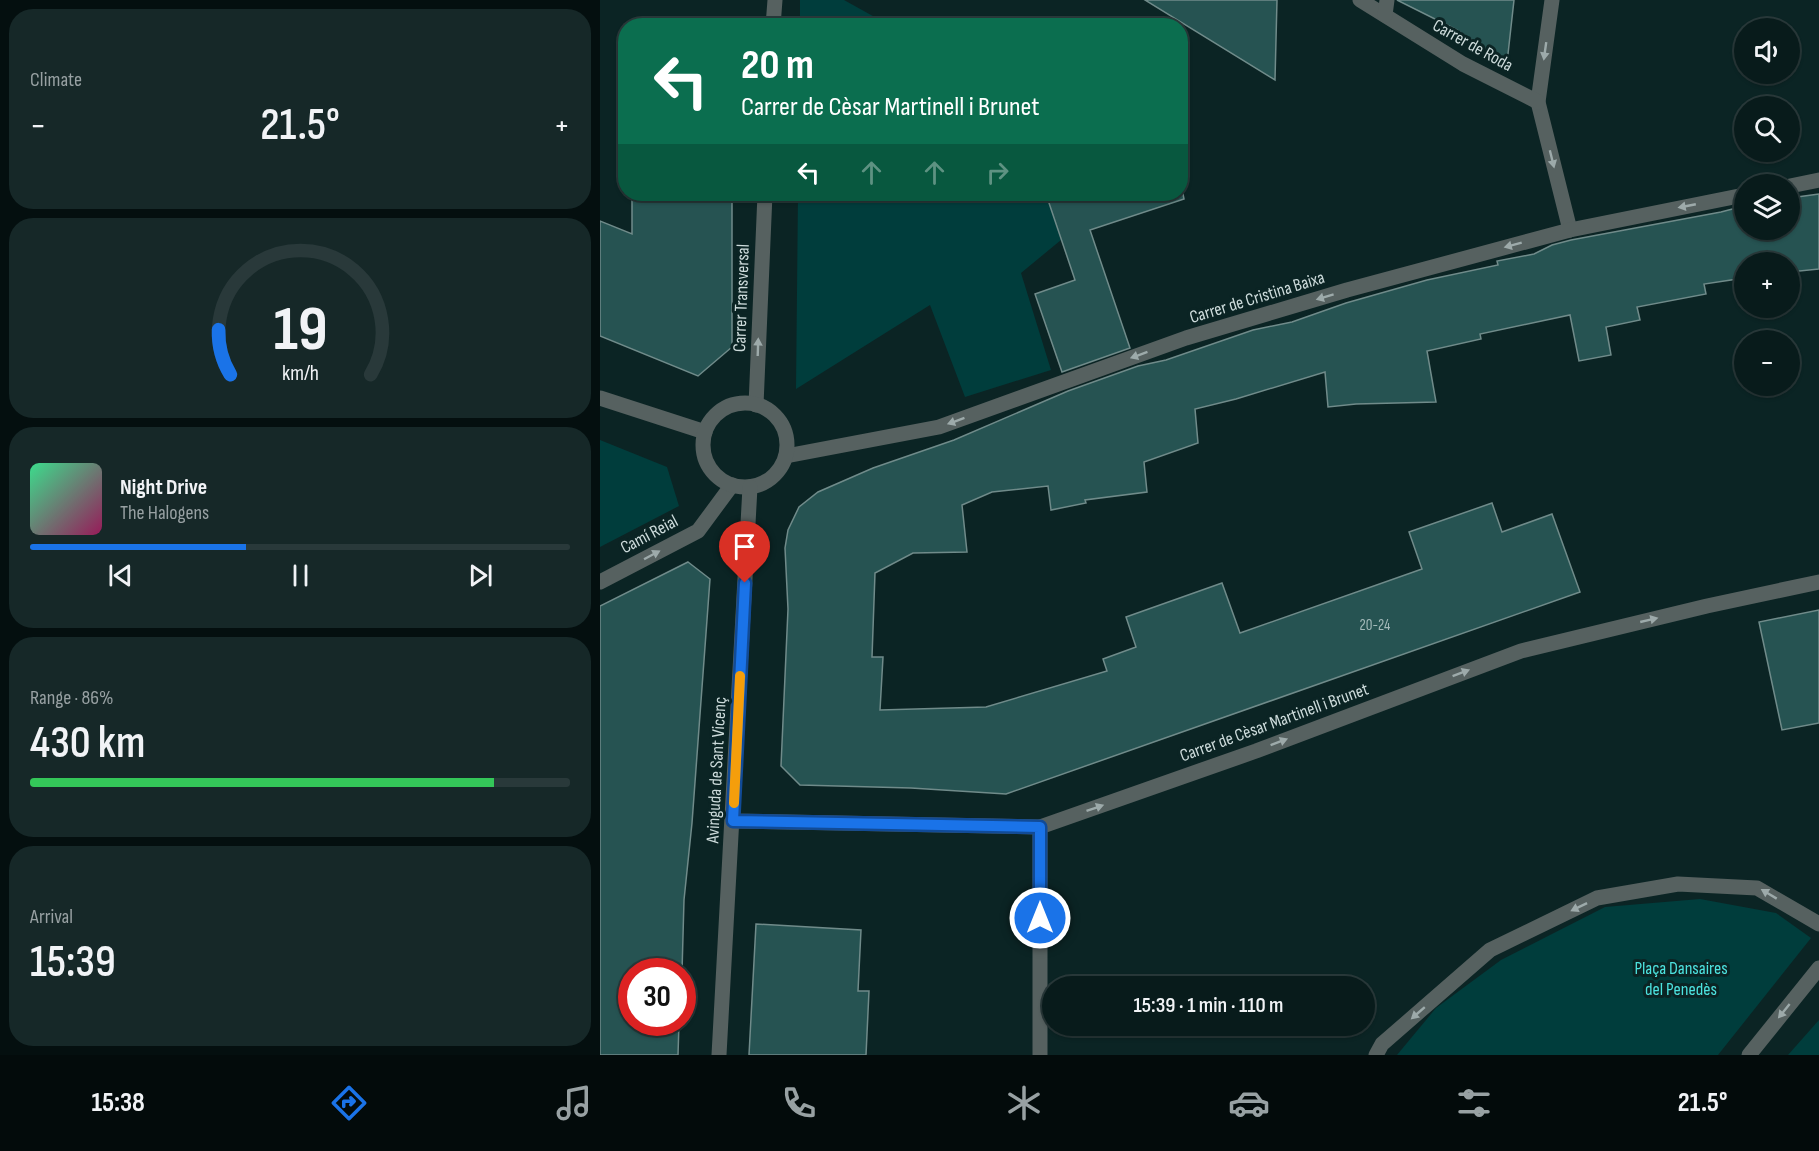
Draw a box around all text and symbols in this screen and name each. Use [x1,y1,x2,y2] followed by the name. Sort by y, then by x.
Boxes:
[1429,15,1517,76] street label: Carrer de Roda
[1734,18,1800,396] map controls
[1734,18,1800,84] button: sound
[741,40,814,91] text: 20 m
[642,42,720,120] icon: left
[1540,42,1549,61] one-way arrow
[30,68,82,92] text: Climate
[741,91,1040,123] text: Carrer de Cèsar Martinell i Brunet
[1734,96,1800,162] button: search
[260,98,340,153] text: 21.5°
[30,106,46,146] text: −
[554,106,570,146] text: +
[1548,149,1558,168] one-way arrow
[792,156,825,189] icon: left
[855,156,888,189] icon: ahead
[918,156,951,189] icon: ahead
[981,156,1014,189] icon: right
[1734,174,1800,240] button: layers
[1677,202,1696,211] one-way arrow
[1504,241,1523,251] one-way arrow
[729,244,754,352] street label: Carrer Transversal
[1734,252,1800,318] button: +
[1187,267,1327,328] street label: Carrer de Cristina Baixa
[273,293,327,368] text: 19
[1316,293,1334,302] one-way arrow
[1734,330,1800,396] button: −
[754,337,763,356] one-way arrow
[1130,351,1148,361] one-way arrow
[281,362,319,387] text: km/h
[947,416,965,426] one-way arrow
[120,474,207,501] text: Night Drive
[120,501,209,525] text: The Halogens
[617,511,682,558] street label: Camí Reial
[719,521,770,583] pin
[728,530,761,563] icon: arrive
[643,550,660,560] one-way arrow
[104,559,137,592] icon: previous
[284,559,317,592] icon: pause
[464,559,497,592] icon: next
[1639,615,1658,625] one-way arrow
[1360,616,1390,635] house number: 20-24
[1452,668,1470,678] one-way arrow
[1177,678,1372,766] street label: Carrer de Cèsar Martinell i Brunet
[30,686,114,710] text: Range · 86%
[702,696,731,845] street label: Avinguda de Sant Vicenç
[30,716,145,771] text: 430 km
[1270,737,1288,747] one-way arrow
[1086,802,1104,812] one-way arrow
[1008,886,1072,950] position arrow
[1761,889,1777,900] one-way arrow
[1570,902,1587,911] one-way arrow
[30,905,73,929] text: Arrival
[30,935,116,990] text: 15:39
[618,958,696,1036] speed limit sign: 30
[1634,958,1728,1000] park label: Plaça Dansaires del Penedès
[1134,992,1283,1019] text: 15:39 · 1 min · 110 m
[1778,1004,1791,1019] one-way arrow
[1410,1006,1425,1020] one-way arrow
[328,1082,370,1124] icon: directions
[553,1082,595,1124] icon: music
[778,1082,820,1124] icon: phone
[1003,1082,1045,1124] icon: climate
[1228,1082,1270,1124] icon: car
[1453,1082,1495,1124] icon: filters
[92,1087,145,1119] text: 15:38
[1678,1087,1727,1119] text: 21.5°

